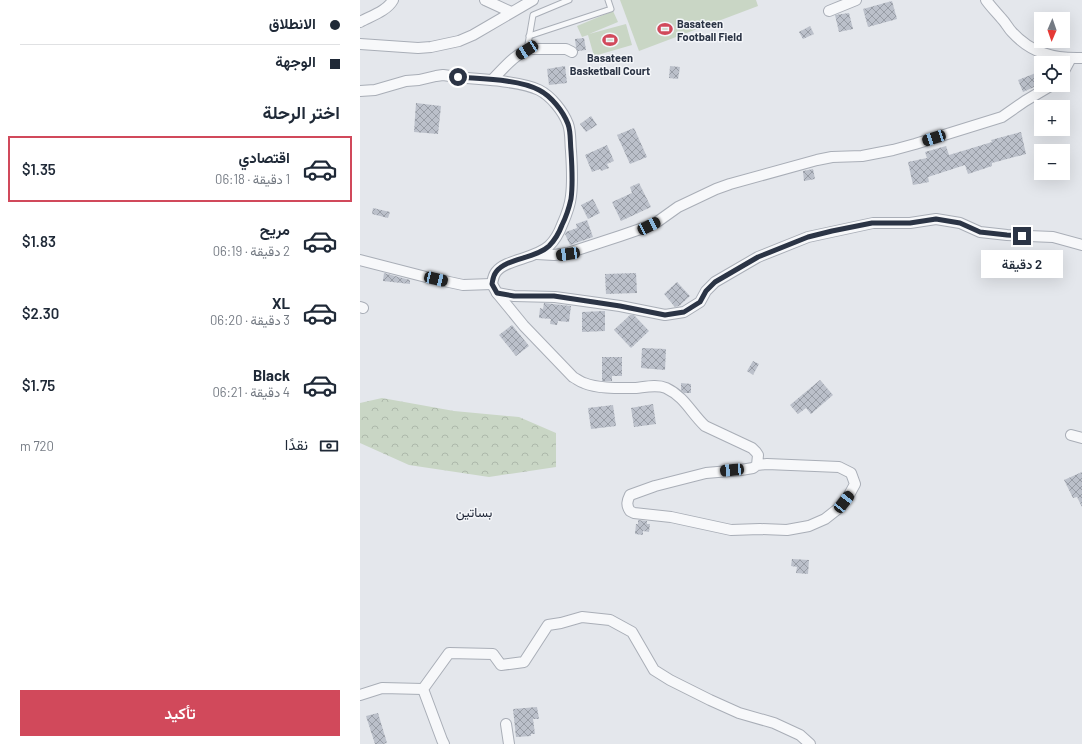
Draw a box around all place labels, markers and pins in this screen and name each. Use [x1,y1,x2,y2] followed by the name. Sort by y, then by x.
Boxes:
[677,17,742,43] place label: Basateen Football Field
[656,20,674,38] sports icon: Basateen Football Field
[601,31,619,49] sports icon: Basateen Basketball Court
[570,51,650,77] place label: Basateen Basketball Court

